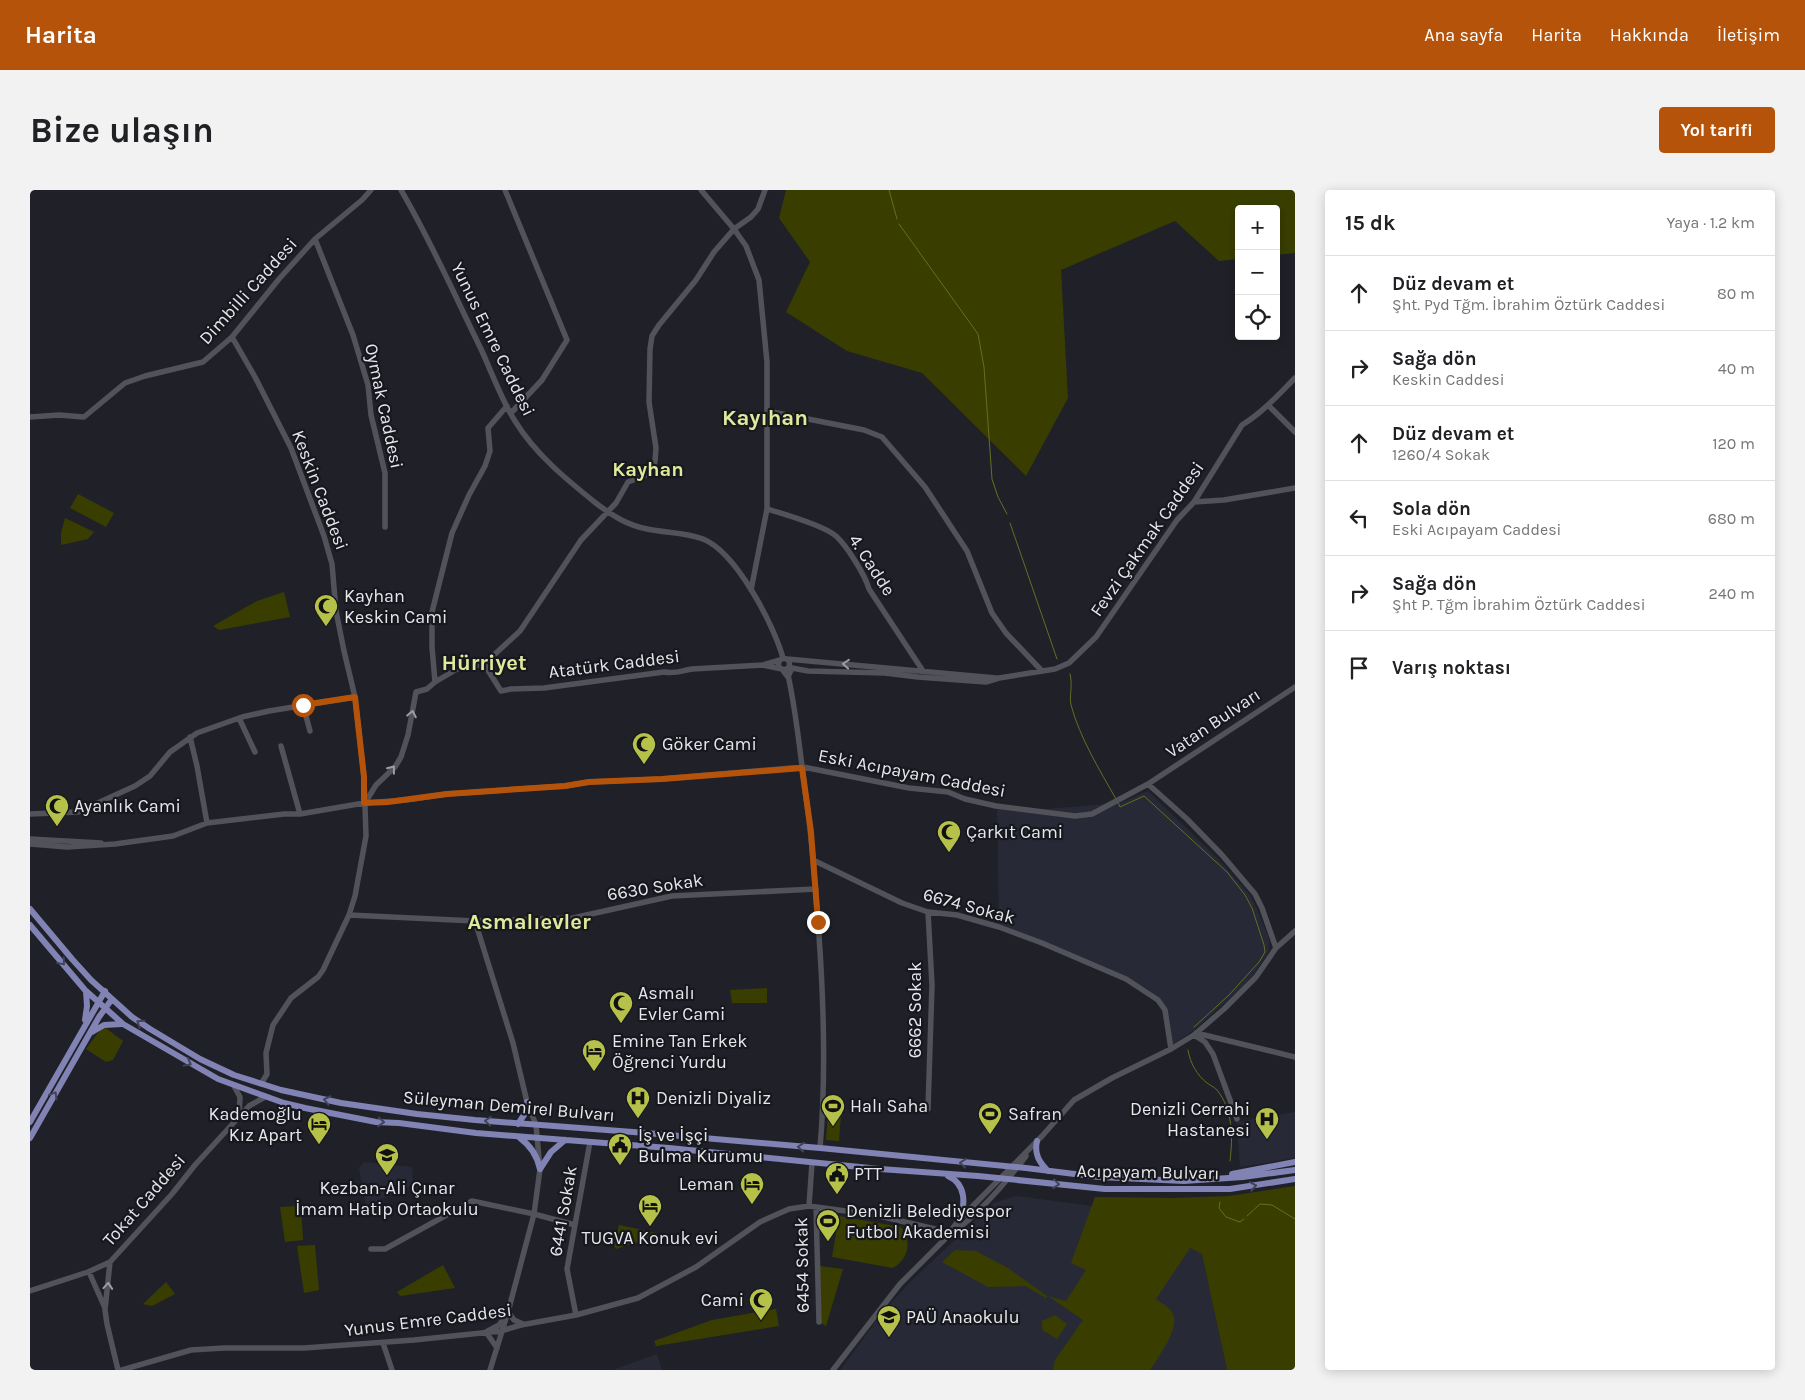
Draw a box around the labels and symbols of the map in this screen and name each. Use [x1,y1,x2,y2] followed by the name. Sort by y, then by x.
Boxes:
[194,233,302,349] street label: Dimbilli Caddesi
[446,259,540,419] street label: Yunus Emre Caddesi
[360,341,408,471] street label: Oymak Caddesi
[722,405,808,431] district label: Kayıhan
[287,427,353,553] street label: Keskin Caddesi
[1085,457,1209,621] street label: Fevzi Çakmak Caddesi
[612,458,684,481] district label: Kayhan
[844,530,900,600] street label: 4. Cadde
[344,585,447,628] place label: Kayhan Keskin Cami
[313,593,339,627] mosque icon: Kayhan Keskin Cami
[547,645,681,683] street label: Atatürk Caddesi
[441,650,527,676] district label: Hürriyet
[842,659,850,670] one-way arrow
[1162,683,1264,763] street label: Vatan Bulvarı
[292,694,315,717] route start
[406,709,417,718] one-way arrow
[631,731,657,765] mosque icon: Göker Cami
[662,733,757,755] place label: Göker Cami
[816,744,1008,802] street label: Eski Acıpayam Caddesi
[387,765,396,774] one-way arrow
[44,793,70,827] mosque icon: Ayanlık Cami
[74,795,181,817] place label: Ayanlık Cami
[936,819,962,853] mosque icon: Çarkıt Cami
[966,821,1063,843] place label: Çarkıt Cami
[605,869,705,905] street label: 6630 Sokak
[921,883,1017,929] street label: 6674 Sokak
[467,909,591,935] district label: Asmalıevler
[807,911,830,934] route end
[56,957,65,966] one-way arrow
[904,962,926,1058] street label: 6662 Sokak
[638,982,725,1025] place label: Asmalı Evler Cami
[608,990,634,1024] mosque icon: Asmalı Evler Cami
[137,1019,146,1029] one-way arrow
[612,1030,747,1073] place label: Emine Tan Erkek Öğrenci Yurdu
[581,1038,607,1072] hotel icon: Emine Tan Erkek Öğrenci Yurdu
[182,1057,191,1067] one-way arrow
[625,1085,651,1119] hospital icon: Denizli Diyaliz
[402,1086,616,1126] street label: Süleyman Demirel Bulvarı
[656,1087,771,1109] place label: Denizli Diyaliz
[48,1092,58,1101] one-way arrow
[820,1093,846,1127] sports icon: Halı Saha
[322,1095,331,1106] one-way arrow
[850,1095,928,1117] place label: Halı Saha
[1130,1098,1250,1141] place label: Denizli Cerrahi Hastanesi
[977,1101,1003,1135] sports icon: Safran
[208,1103,302,1146] place label: Kademoğlu Kız Apart
[1008,1103,1062,1125] place label: Safran
[1254,1106,1280,1140] hospital icon: Denizli Cerrahi Hastanesi
[306,1111,332,1145] hotel icon: Kademoğlu Kız Apart
[378,1116,386,1127] one-way arrow
[484,1116,492,1127] one-way arrow
[638,1124,763,1167] place label: İş ve İşçi Bulma Kurumu
[607,1132,633,1166] public building icon: İş ve İşçi Bulma Kurumu
[374,1142,400,1176] school or university icon: Kezban-Ali Çınar İmam Hatip Ortaokulu
[797,1142,805,1153] one-way arrow
[98,1149,190,1251] street label: Tokat Caddesi
[958,1157,966,1168] one-way arrow
[1076,1160,1220,1184] street label: Acıpayam Bulvarı
[824,1161,850,1195] public building icon: PTT
[854,1163,882,1185] place label: PTT
[544,1164,582,1258] street label: 6441 Sokak
[739,1171,765,1205] hotel icon: Leman
[679,1173,734,1195] place label: Leman
[295,1177,479,1220] place label: Kezban-Ali Çınar İmam Hatip Ortaokulu
[1053,1178,1061,1189] one-way arrow
[1249,1182,1258,1192] one-way arrow
[637,1193,663,1227] hotel icon: TUGVA Konuk evi
[846,1200,1012,1243] place label: Denizli Belediyespor Futbol Akademisi
[815,1208,841,1242] sports icon: Denizli Belediyespor Futbol Akademisi
[790,1217,814,1313] street label: 6454 Sokak
[581,1227,719,1249] place label: TUGVA Konuk evi
[102,1282,113,1290] one-way arrow
[748,1287,774,1321] mosque icon: Cami
[701,1289,744,1311] place label: Cami
[343,1299,513,1341] street label: Yunus Emre Caddesi
[876,1304,902,1338] school or university icon: PAÜ Anaokulu
[906,1306,1020,1328] place label: PAÜ Anaokulu

